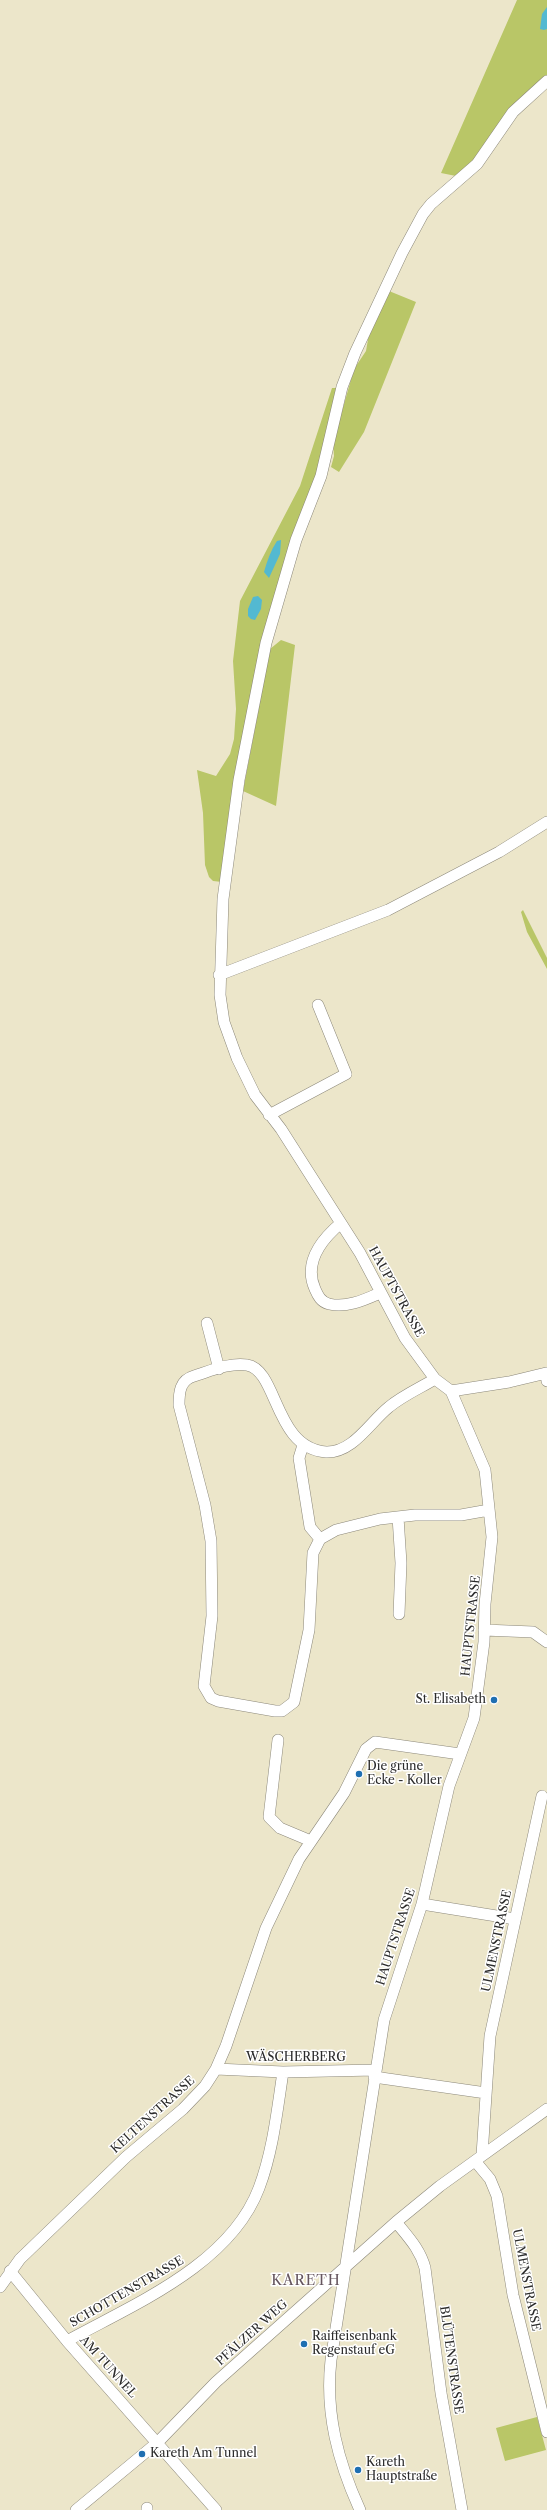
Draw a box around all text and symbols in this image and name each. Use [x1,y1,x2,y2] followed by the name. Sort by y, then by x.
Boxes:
[365,1244,427,1340] street label: HAUPTSTRASSE
[459,1575,483,1677] street label: HAUPTSTRASSE
[415,1693,486,1707] place label: St. Elisabeth
[489,1695,499,1705] marker: St. Elisabeth
[367,1760,442,1788] place label: Die grüne Ecke - Koller
[354,1769,364,1779] marker: Die grüne Ecke - Koller
[373,1887,419,1987] street label: HAUPTSTRASSE
[479,1889,515,1993] street label: ULMENSTRASSE
[246,2051,346,2065] street label: WÄSCHERBERG
[108,2074,198,2156] street label: KELTENSTRASSE
[509,2228,543,2332] street label: ULMENSTRASSE
[67,2253,187,2331] street label: SCHOTTENSTRASSE
[271,2273,341,2289] district label: KARETH
[213,2297,291,2369] street label: PFÄLZER WEG
[436,2305,466,2415] street label: BLÜTENSTRASSE
[312,2330,397,2358] place label: Raiffeisenbank Regenstauf eG
[76,2333,140,2401] street label: AM TUNNEL
[299,2339,309,2349] marker: Raiffeisenbank Regenstauf eG
[150,2447,257,2461] place label: Kareth Am Tunnel
[137,2449,147,2459] marker: Kareth Am Tunnel
[366,2456,437,2484] place label: Kareth Hauptstraße
[353,2465,363,2475] marker: Kareth Hauptstraße

